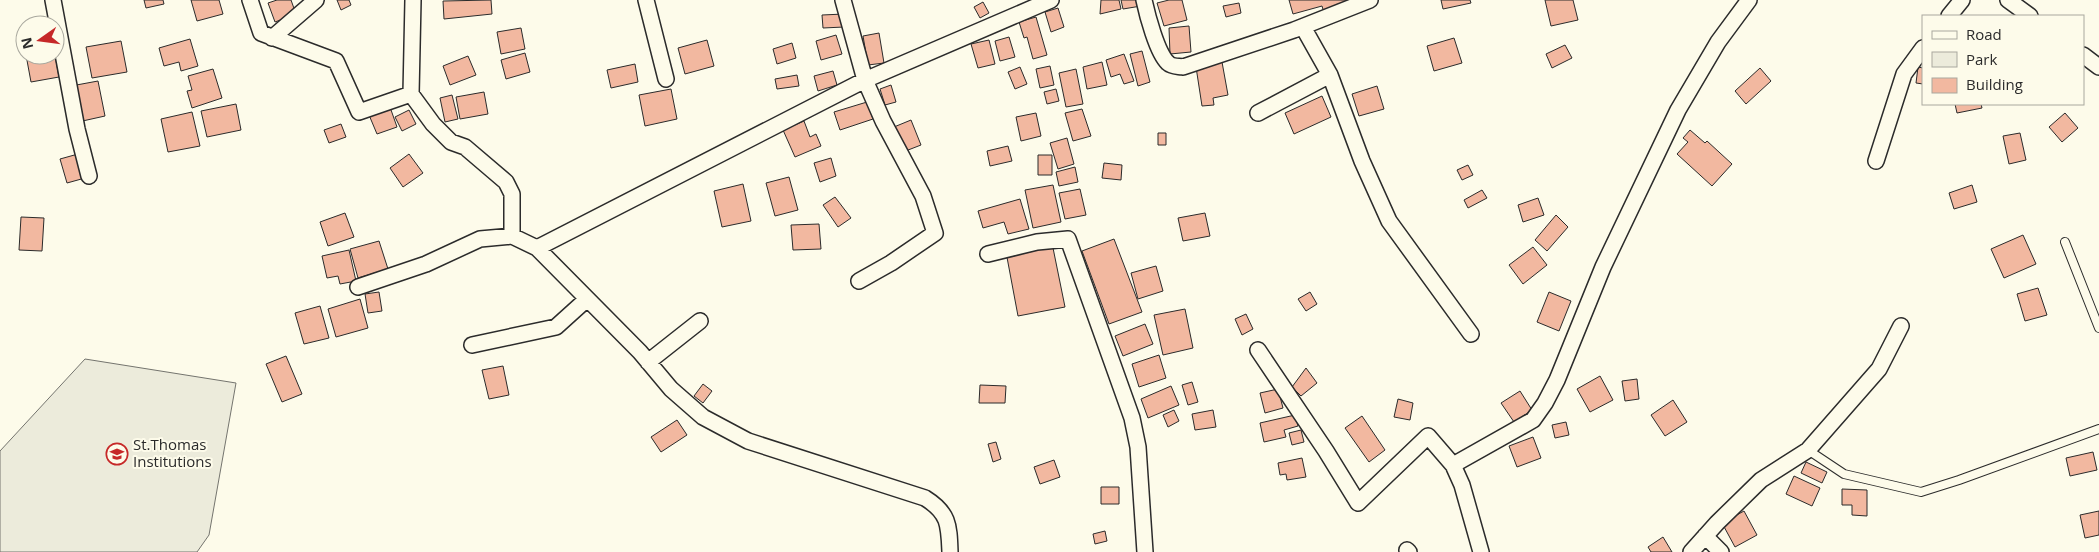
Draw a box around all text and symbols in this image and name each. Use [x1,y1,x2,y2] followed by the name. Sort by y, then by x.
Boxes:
[15,15,65,65] north arrow
[1922,15,2084,105] legend
[1966,24,2002,44] text: Road
[16,35,37,51] text: N
[1966,49,1997,69] text: Park
[1966,74,2023,94] text: Building
[133,434,212,471] place label: St.Thomas Institutions
[105,442,129,466] school or university icon: St.Thomas Institutions

